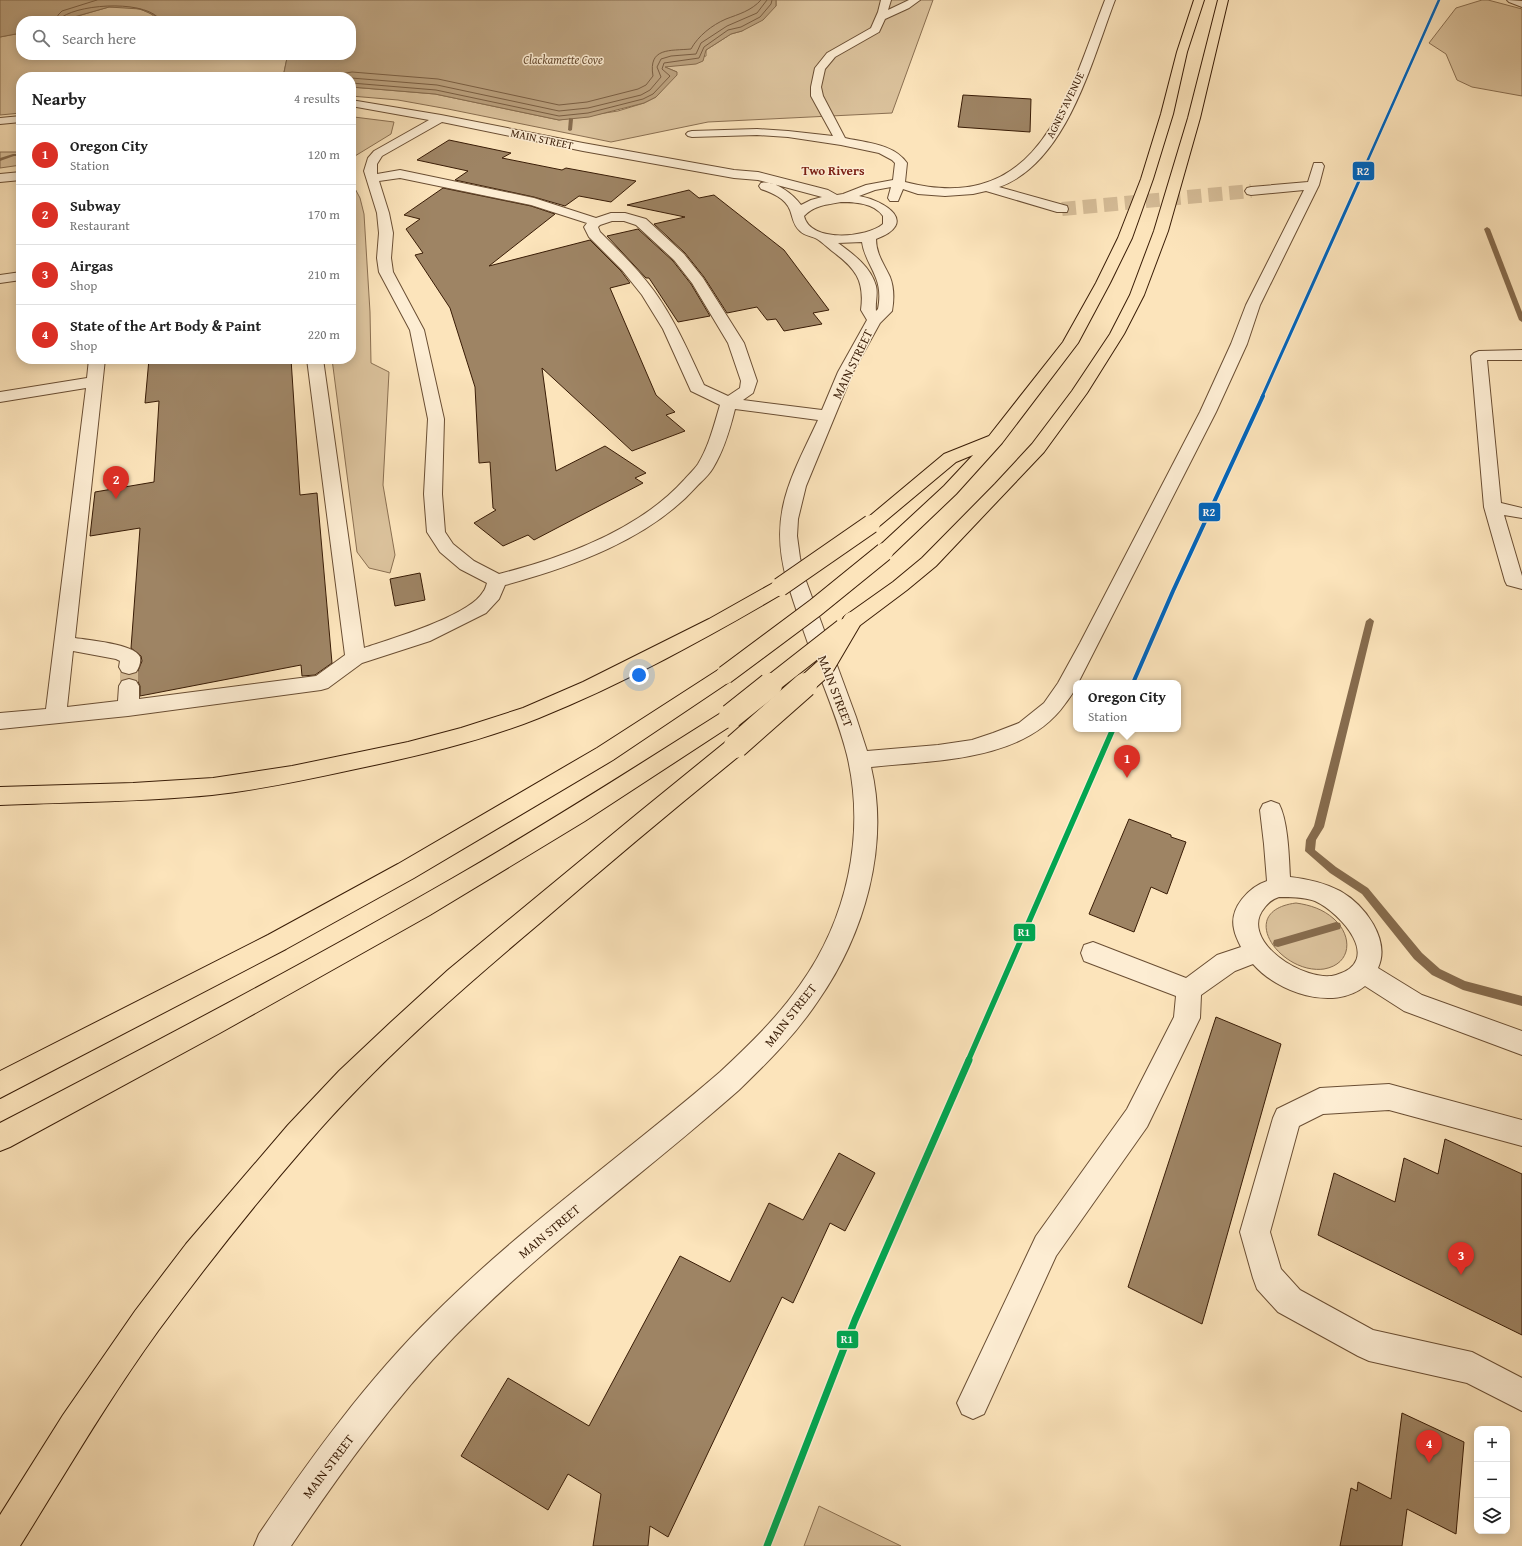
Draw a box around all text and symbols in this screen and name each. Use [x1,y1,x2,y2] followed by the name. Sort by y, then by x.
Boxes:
[16,16,356,60] search box
[30,27,52,49] icon: search
[62,28,136,49] text: Search here
[523,51,603,68] water label: Clackamette Cove
[1042,69,1088,141] street label: AGNES AVENUE
[32,86,86,111] text: Nearby
[294,89,340,108] text: 4 results
[509,125,575,153] street label: MAIN STREET
[70,135,148,156] text: Oregon City
[42,145,48,164] text: 1
[308,145,340,164] text: 120 m
[70,156,109,175] text: Station
[801,161,865,180] district label: Two Rivers
[1352,161,1375,181] line badge: R2
[1357,163,1370,179] text: R2
[70,195,121,216] text: Subway
[42,205,48,224] text: 2
[308,205,340,224] text: 170 m
[70,216,130,235] text: Restaurant
[70,255,113,276] text: Airgas
[42,265,48,284] text: 3
[308,265,340,284] text: 210 m
[70,276,97,295] text: Shop
[70,315,261,336] text: State of the Art Body & Paint
[42,325,48,344] text: 4
[308,325,340,344] text: 220 m
[827,326,878,402] street label: MAIN STREET
[70,336,97,355] text: Shop
[103,466,129,499] pin: 2
[1198,502,1221,522] line badge: R2
[1203,504,1216,520] text: R2
[813,653,858,730] street label: MAIN STREET
[629,665,649,685] your location
[1073,680,1181,732] popup
[1088,686,1166,707] text: Oregon City
[1088,707,1127,726] text: Station
[1114,745,1140,778] pin: 1
[1013,923,1036,942] line badge: R1
[1018,924,1031,940] text: R1
[760,979,822,1051] street label: MAIN STREET
[514,1199,585,1263] street label: MAIN STREET
[1448,1242,1474,1275] pin: 3
[836,1330,859,1349] line badge: R1
[841,1331,854,1347] text: R1
[1474,1426,1510,1534] map controls
[1474,1426,1510,1462] button: +
[298,1430,359,1502] street label: MAIN STREET
[1416,1430,1442,1463] pin: 4
[1474,1462,1510,1498] button: −
[1474,1498,1510,1534] button: layers

